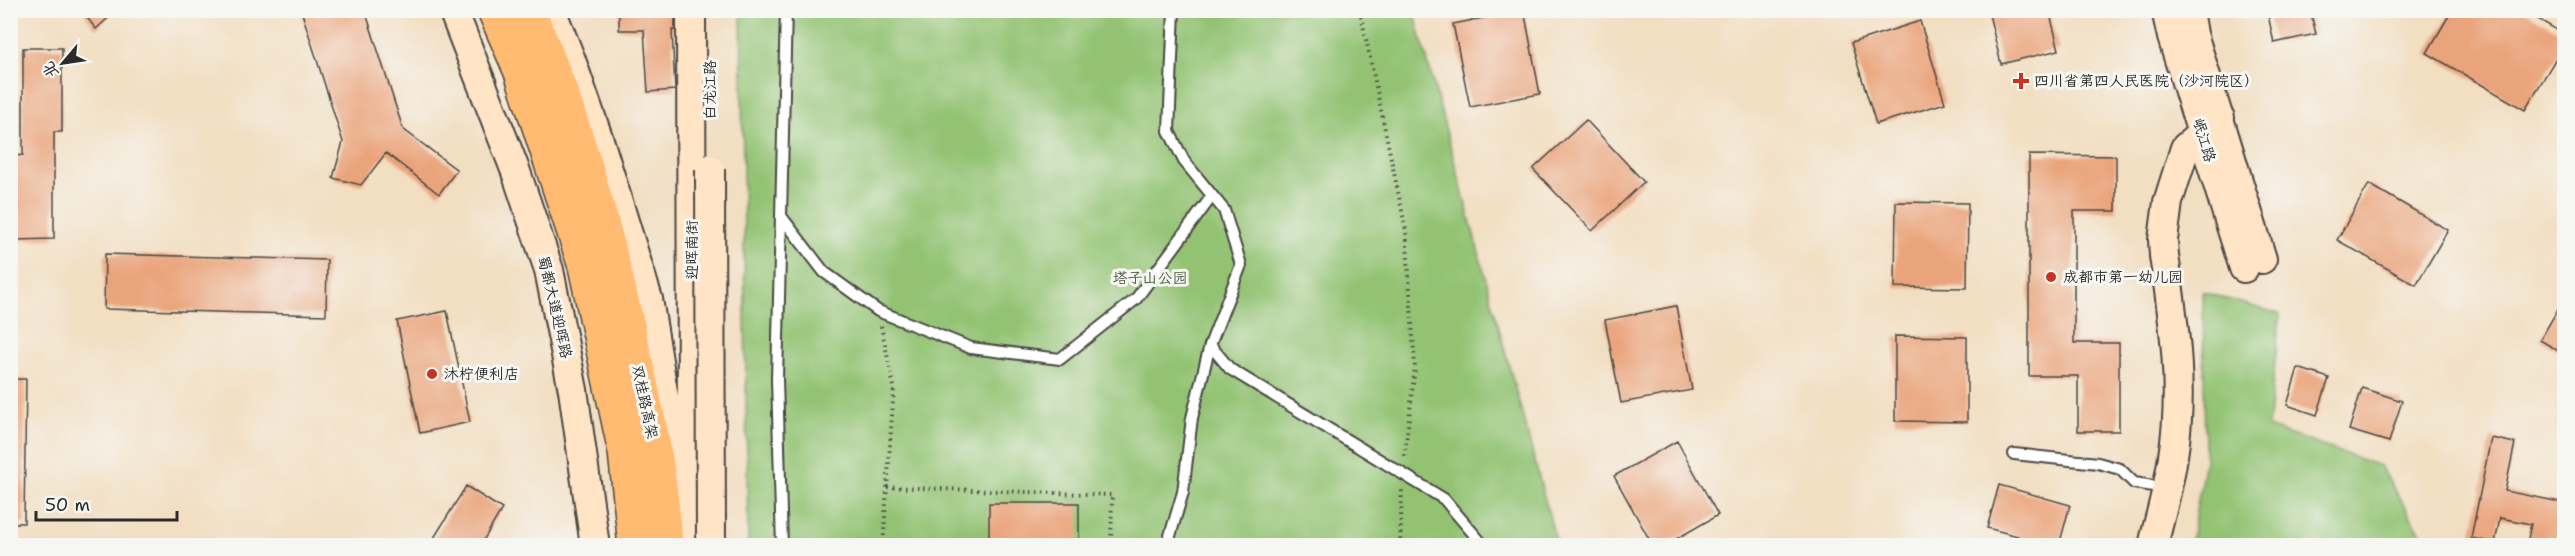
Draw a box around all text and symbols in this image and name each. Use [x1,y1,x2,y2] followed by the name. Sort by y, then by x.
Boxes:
[33,33,93,93] north arrow
[37,58,63,82] text: 北
[700,60,720,120] street label: 白龙江路
[2034,71,2259,91] place label: 四川省第四人民医院（沙河院区）
[2012,72,2030,90] marker: 四川省第四人民医院（沙河院区）
[2188,116,2220,164] street label: 岷江路
[682,220,702,280] street label: 迎晖南街
[533,254,577,360] street label: 蜀都大道迎晖路
[2063,267,2183,287] place label: 成都市第一幼儿园
[1112,268,1188,288] park label: 塔子山公园
[2044,270,2058,284] marker: 成都市第一幼儿园
[627,363,663,441] street label: 双桂路高架
[444,364,519,384] place label: 沐柠便利店
[425,367,439,381] marker: 沐柠便利店
[36,484,177,522] scale bar
[45,493,90,517] text: 50 m

